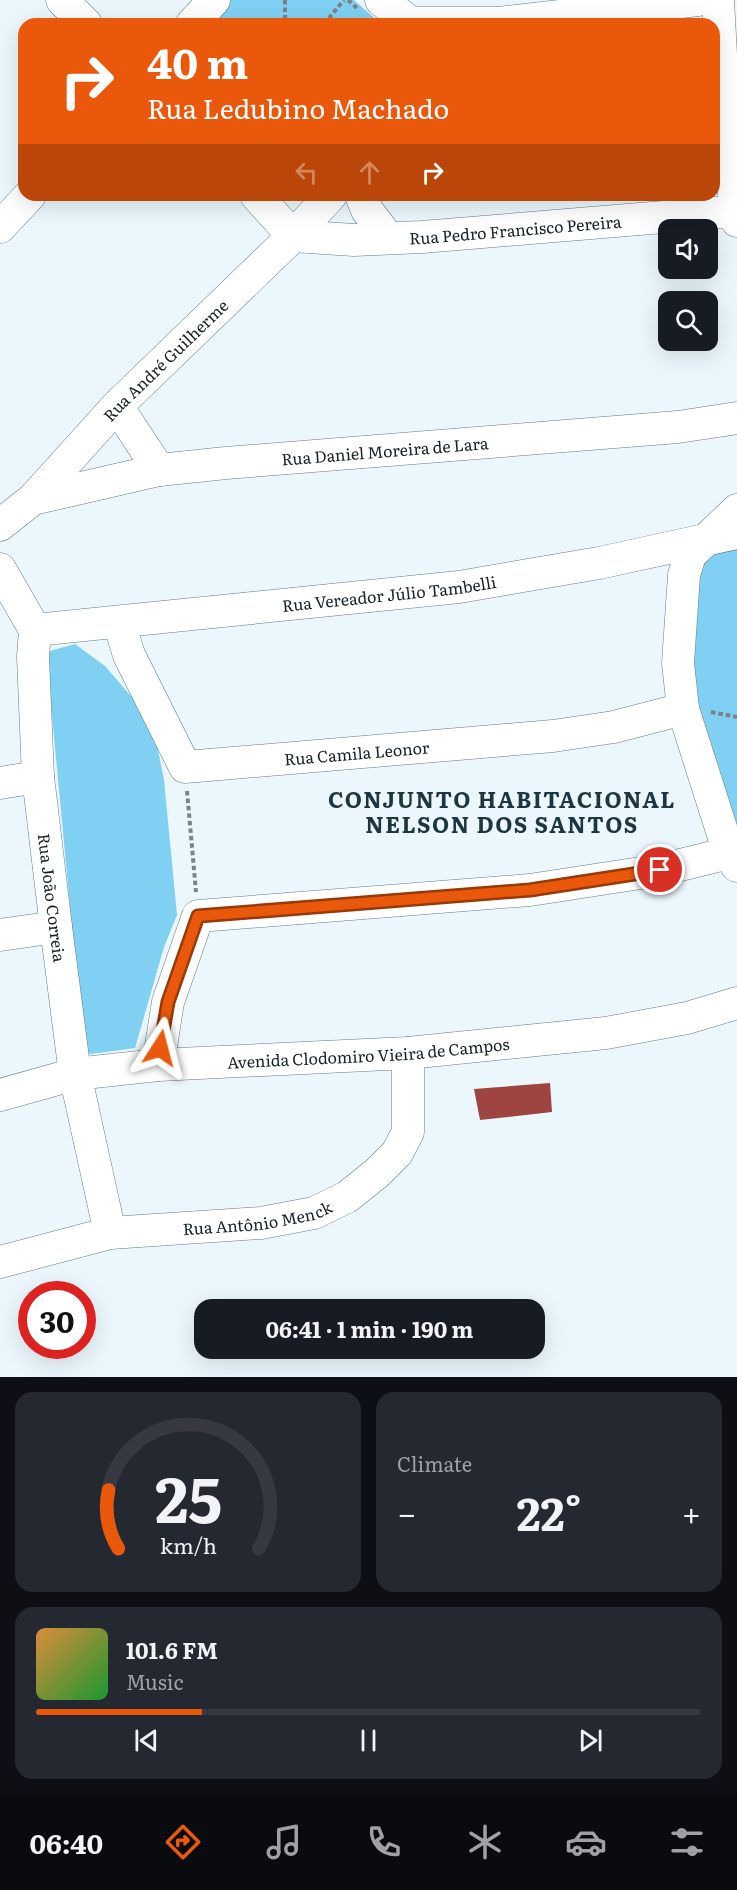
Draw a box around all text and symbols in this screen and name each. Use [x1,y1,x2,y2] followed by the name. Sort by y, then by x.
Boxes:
[147,30,248,92] text: 40 m
[48,42,126,120] icon: right
[147,87,449,127] text: Rua Ledubino Machado
[290,156,323,189] icon: left
[353,156,386,189] icon: ahead
[416,156,449,189] icon: right
[409,209,623,250] street label: Rua Pedro Francisco Pereira
[658,219,718,351] map controls
[658,219,718,279] button: sound
[658,291,718,351] button: search
[97,293,233,426] street label: Rua André Guilherme
[280,430,490,471] street label: Rua Daniel Moreira de Lara
[281,569,498,617] street label: Rua Vereador Júlio Tambelli
[283,734,431,771] street label: Rua Camila Leonor
[328,782,676,840] district label: CONJUNTO HABITACIONAL NELSON DOS SANTOS
[33,832,72,964] street label: Rua João Correia
[634,844,685,895] pin
[643,853,676,886] icon: arrive
[128,1016,192,1080] position arrow
[227,1031,510,1074] street label: Avenida Clodomiro Vieira de Campos
[182,1194,336,1240] street label: Rua Antônio Menck
[18,1281,96,1359] speed limit sign: 30
[265,1312,474,1345] text: 06:41 · 1 min · 190 m
[397,1448,472,1478] text: Climate
[154,1450,222,1542] text: 25
[516,1478,582,1545] text: 22°
[397,1487,416,1536] text: −
[682,1487,701,1536] text: +
[159,1529,217,1561] text: km/h
[126,1633,218,1666] text: 101.6 FM
[126,1666,183,1696] text: Music
[130,1724,163,1757] icon: previous
[352,1724,385,1757] icon: pause
[574,1724,607,1757] icon: next
[162,1821,204,1863] icon: directions
[263,1821,305,1863] icon: music
[363,1821,405,1863] icon: phone
[464,1821,506,1863] icon: climate
[565,1821,607,1863] icon: car
[666,1821,708,1863] icon: filters
[29,1822,103,1862] text: 06:40

